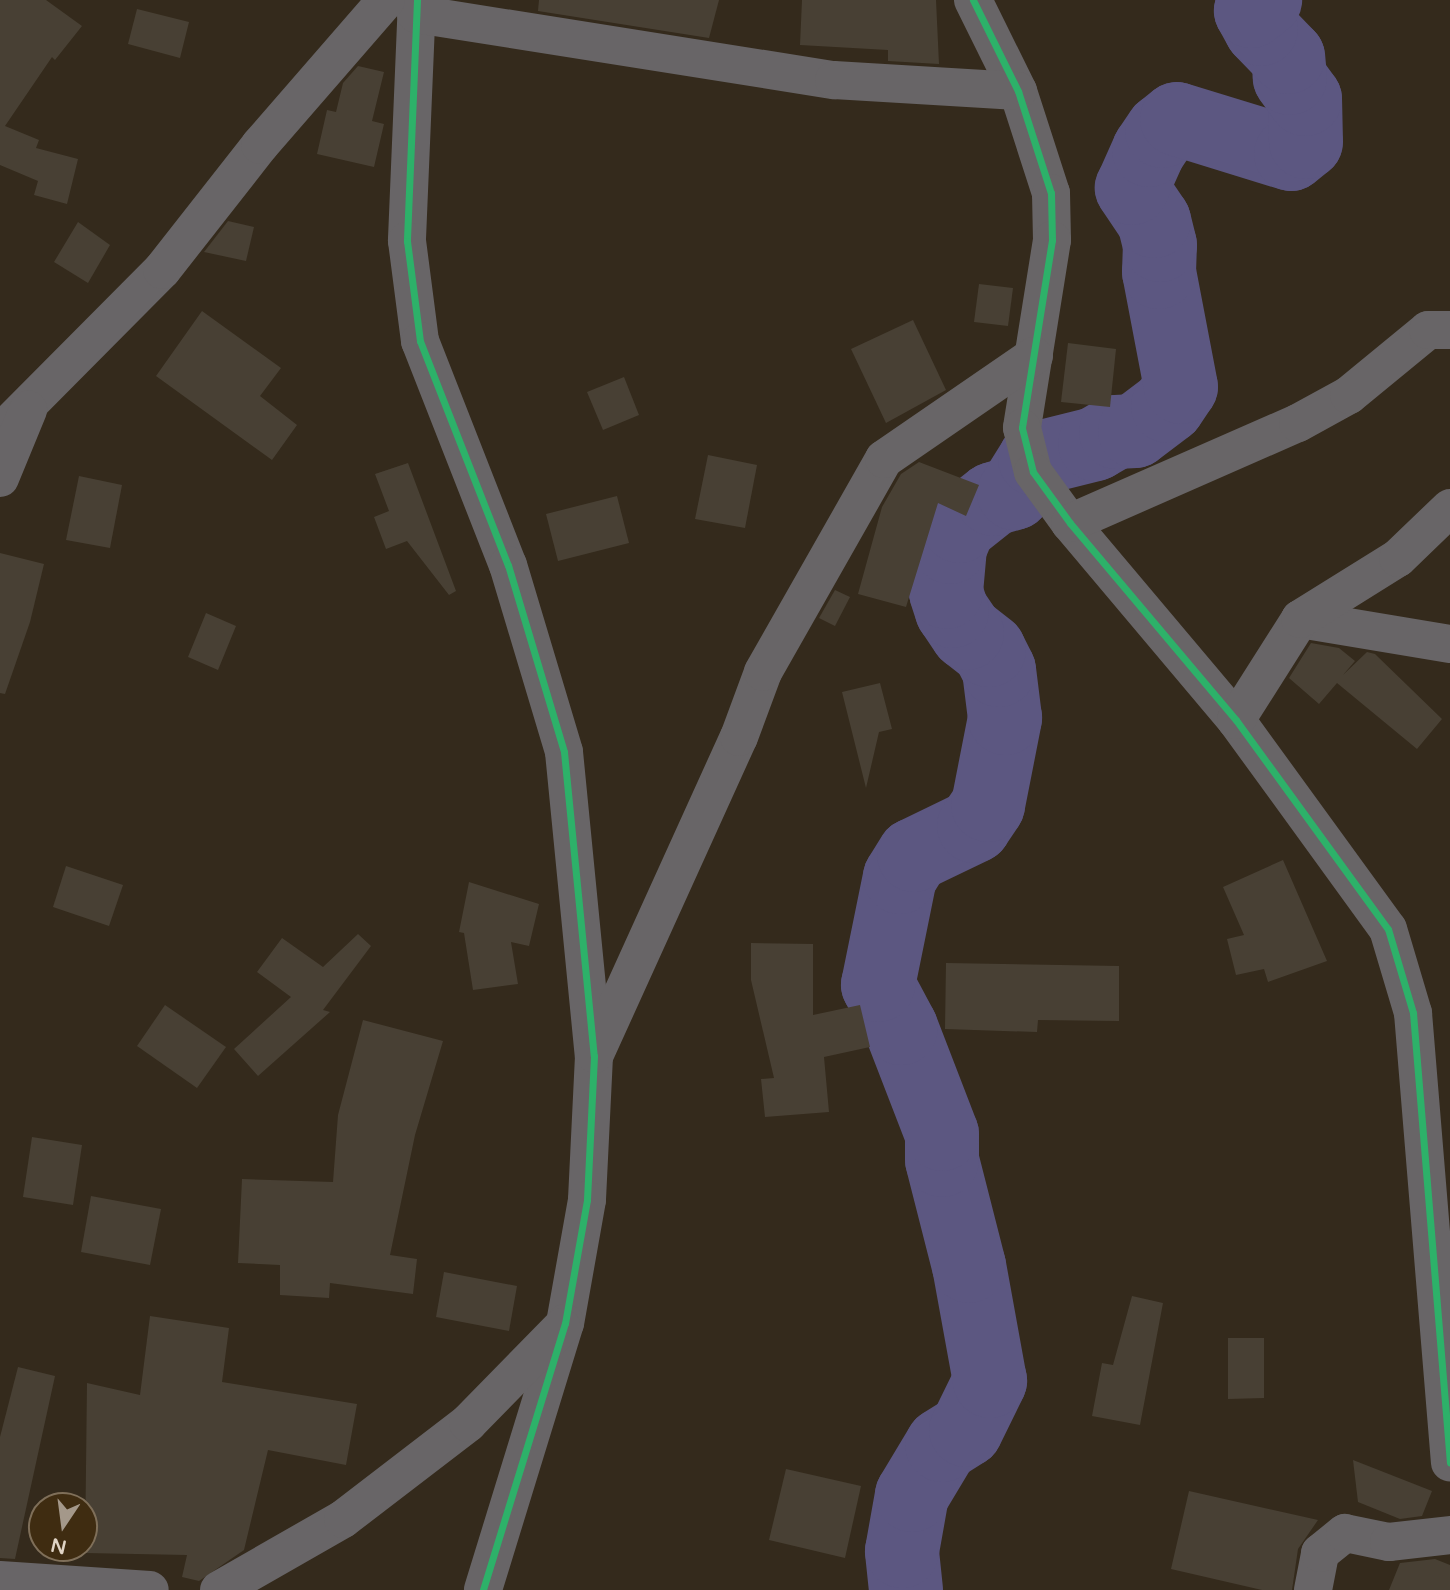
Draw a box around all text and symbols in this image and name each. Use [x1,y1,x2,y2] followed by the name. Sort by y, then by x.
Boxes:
[28,1492,98,1562] north arrow
[49,1533,69,1558] text: N

